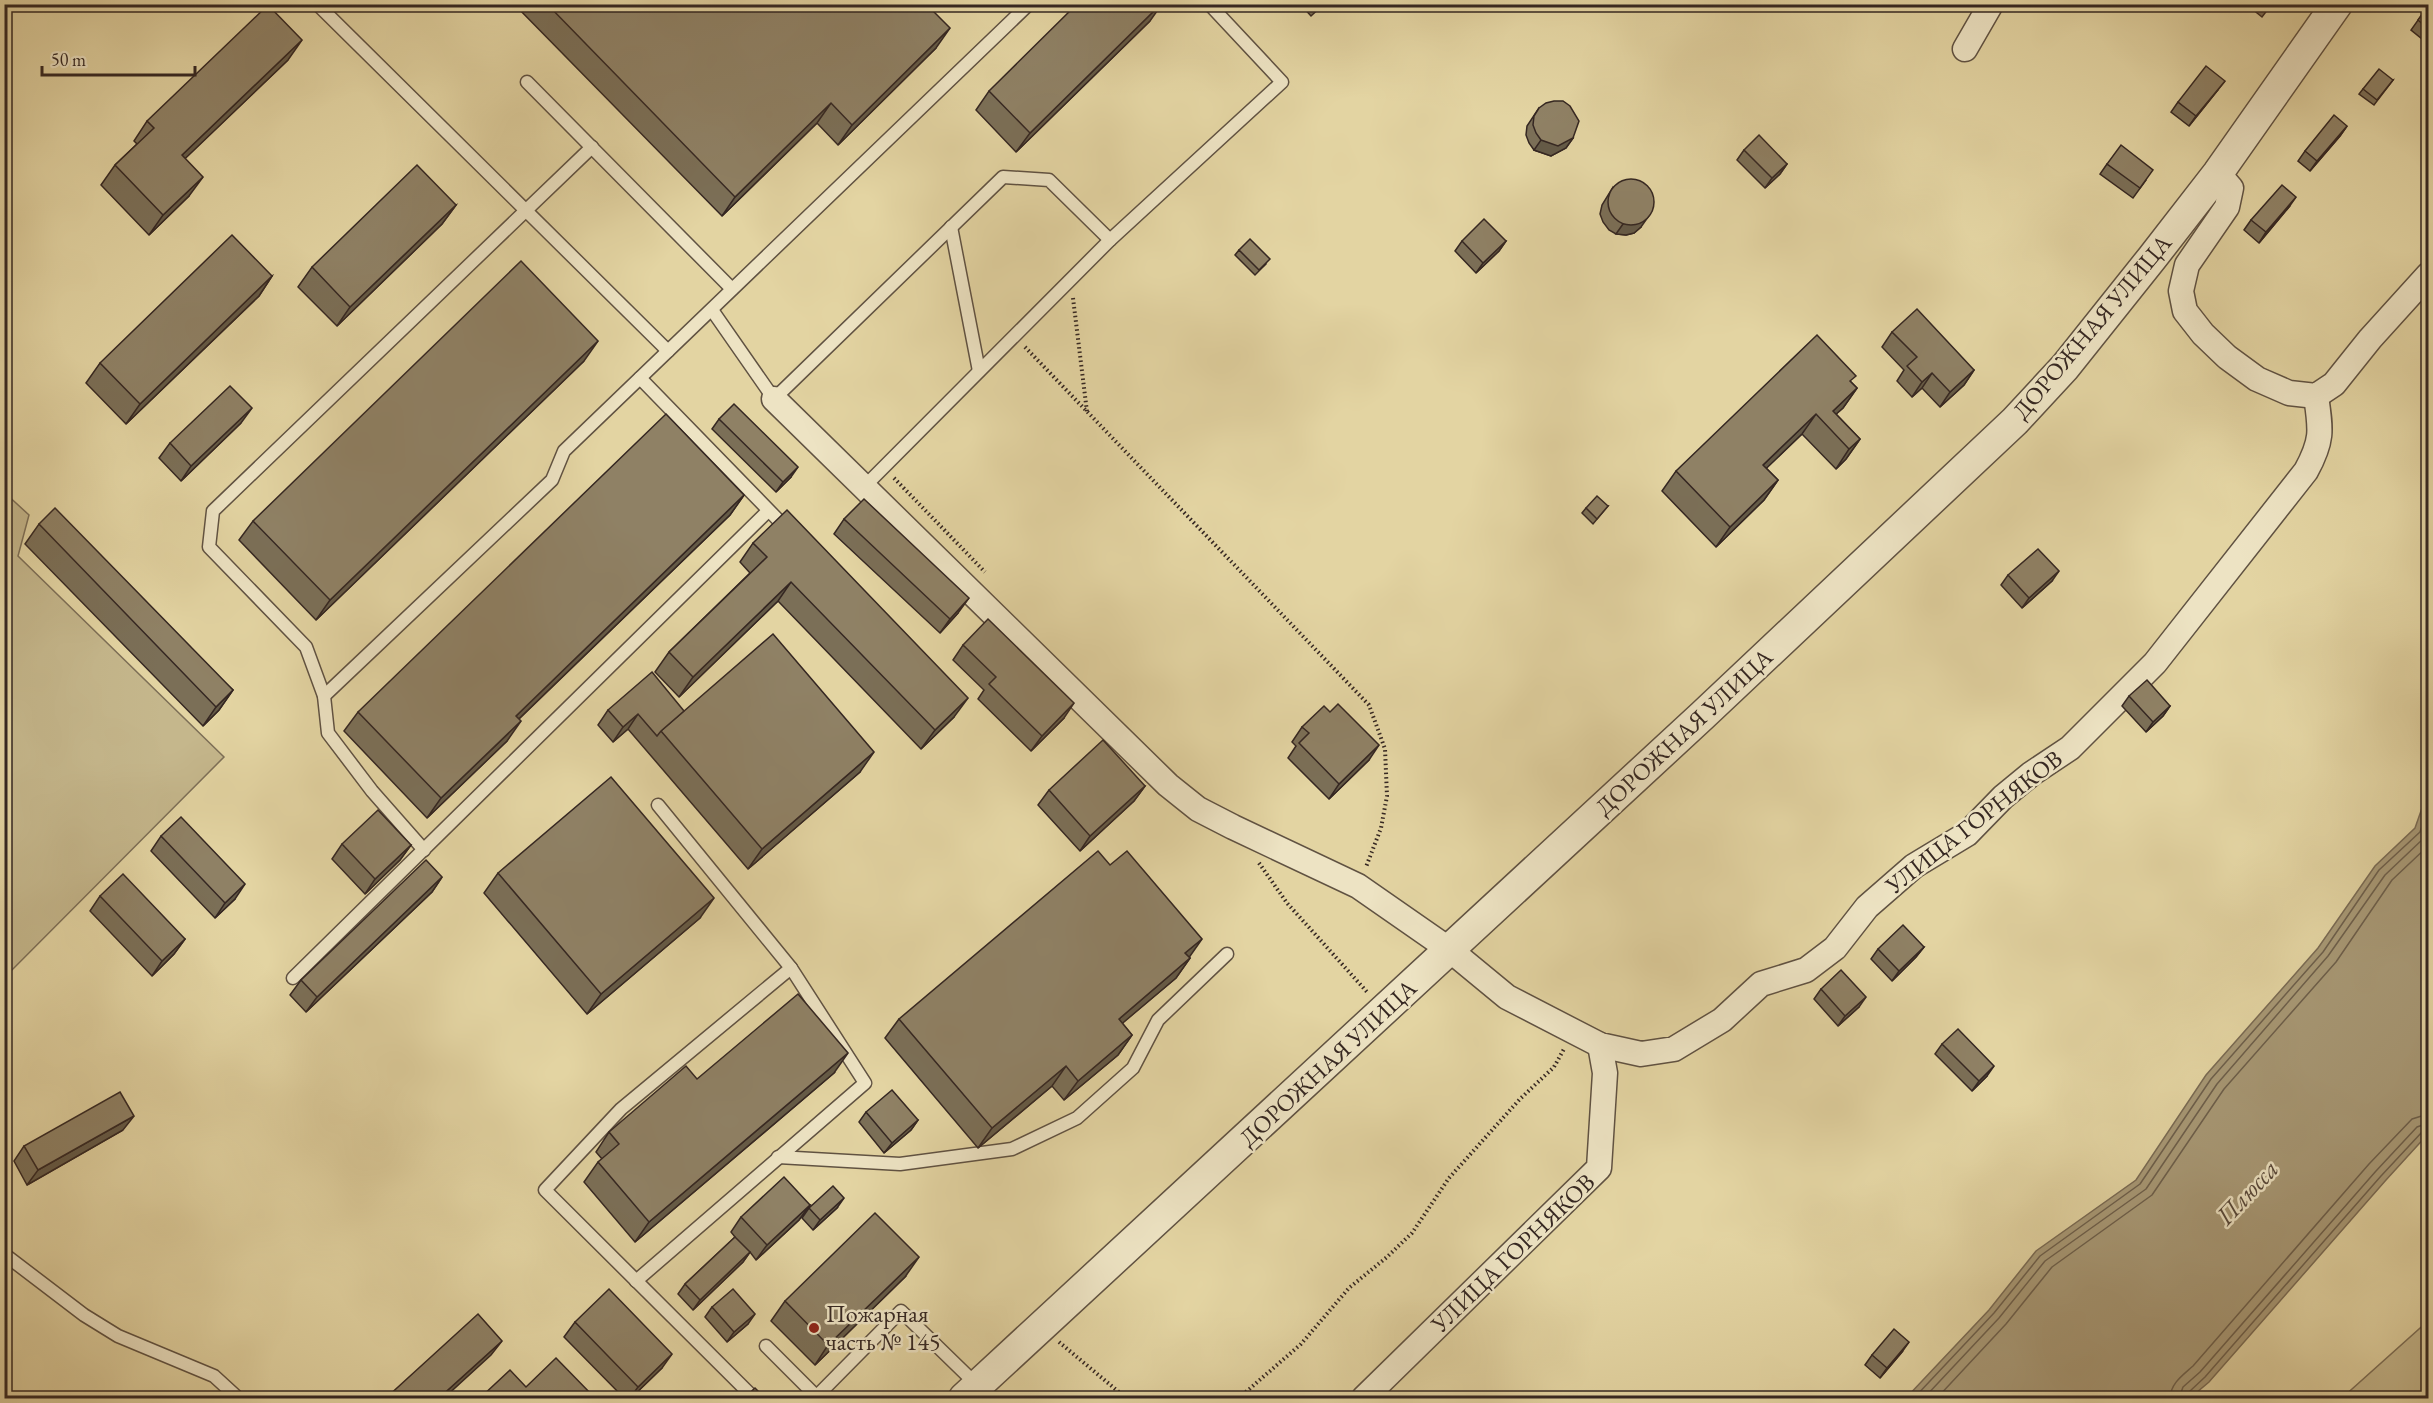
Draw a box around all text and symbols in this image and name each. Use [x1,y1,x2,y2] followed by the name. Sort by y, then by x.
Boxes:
[42,39,195,77] scale bar
[51,48,86,71] text: 50 m
[2005,228,2178,425] street label: ДОРОЖНАЯ УЛИЦА
[1588,641,1779,822] street label: ДОРОЖНАЯ УЛИЦА
[1878,743,2068,901] street label: УЛИЦА ГОРНЯКОВ
[1232,972,1423,1153] street label: ДОРОЖНАЯ УЛИЦА
[2208,1152,2286,1233] water label: Плюсса
[1423,1166,1601,1340] street label: УЛИЦА ГОРНЯКОВ
[826,1298,941,1357] place label: Пожарная часть № 145
[807,1321,821,1335] marker: Пожарная часть № 145

